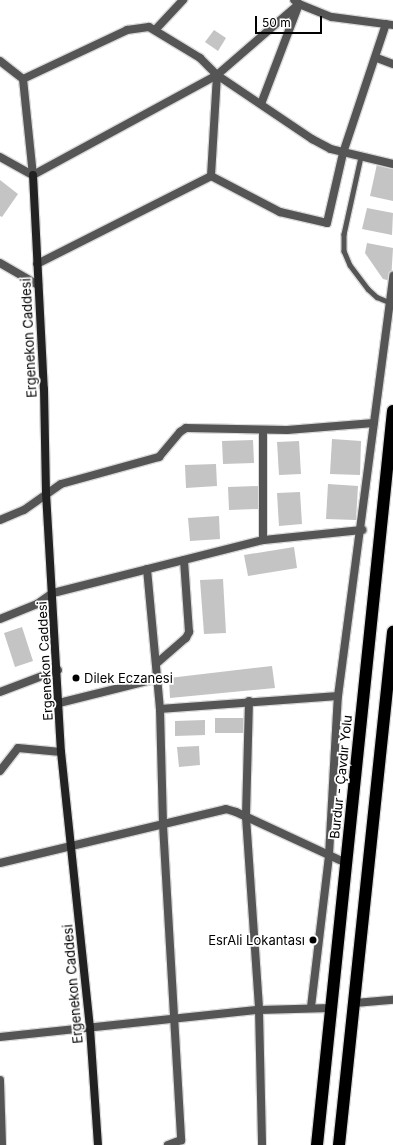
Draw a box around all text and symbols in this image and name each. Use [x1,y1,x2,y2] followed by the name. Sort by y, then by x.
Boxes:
[257,8,324,34] scale bar
[262,15,291,30] text: 50 m
[18,278,40,398] street label: Ergenekon Caddesi
[34,601,56,721] street label: Ergenekon Caddesi
[84,670,173,686] place label: Dilek Eczanesi
[71,673,81,683] marker: Dilek Eczanesi
[327,714,355,840] street label: Burdur - Çavdır Yolu
[60,924,86,1044] street label: Ergenekon Caddesi
[208,932,305,948] place label: EsrAli Lokantası
[308,935,318,945] marker: EsrAli Lokantası

